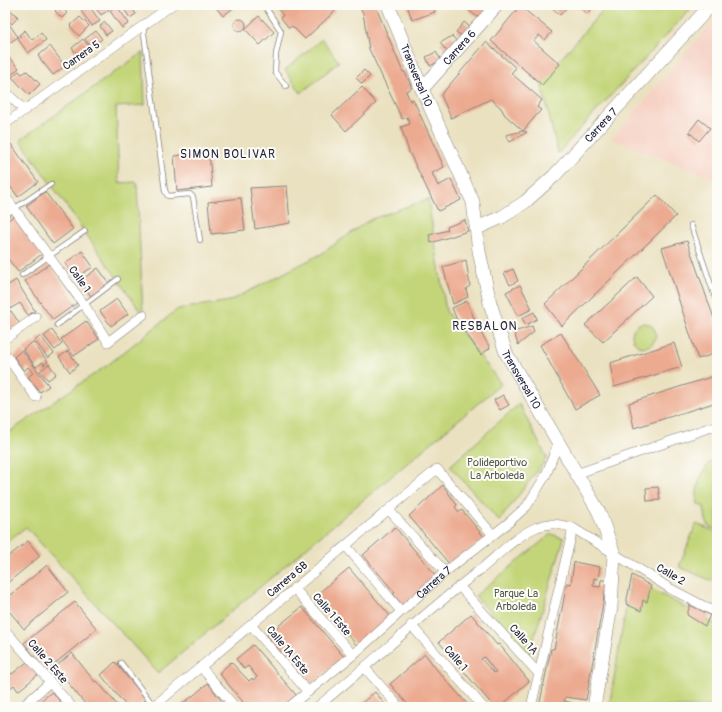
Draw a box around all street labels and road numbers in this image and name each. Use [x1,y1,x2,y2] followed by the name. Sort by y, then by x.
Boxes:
[441,27,479,68] street label: Carrera 6
[60,38,102,73] street label: Carrera 5
[398,42,435,109] street label: Transversal 10
[582,105,620,145] street label: Carrera 7
[66,264,93,295] street label: Calle 1
[498,348,543,412] street label: Transversal 10
[264,559,310,600] street label: Carrera 6B
[654,561,687,588] street label: Calle 2
[414,564,454,602] street label: Carrera 7
[310,590,354,639] street label: Calle 1 Este
[507,621,541,657] street label: Calle 1A
[264,623,312,678] street label: Calle 1A Este
[25,637,71,686] street label: Calle 2 Este
[441,643,470,674] street label: Calle 1

